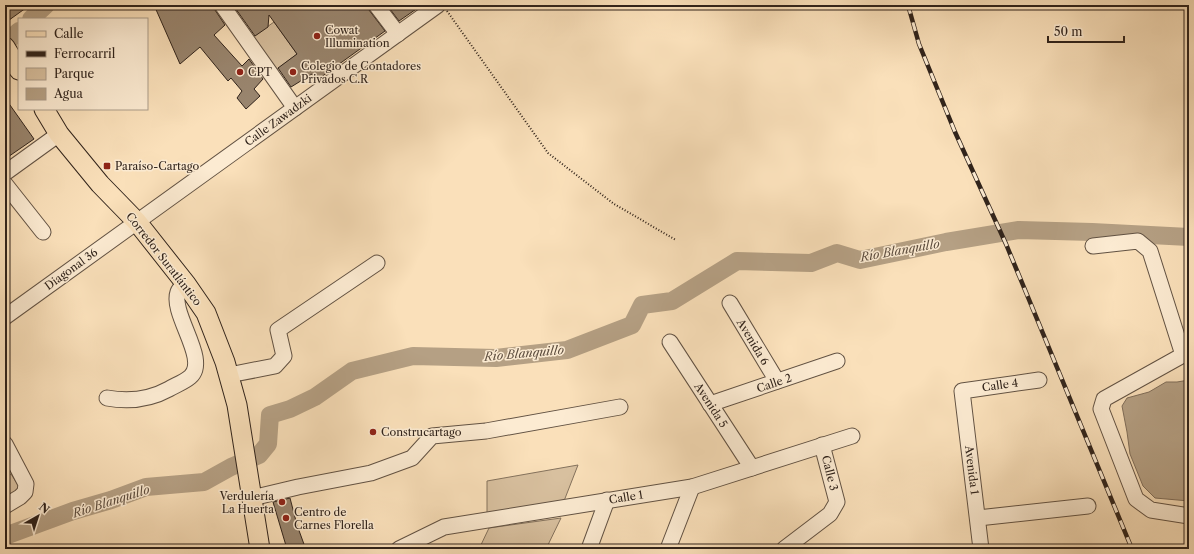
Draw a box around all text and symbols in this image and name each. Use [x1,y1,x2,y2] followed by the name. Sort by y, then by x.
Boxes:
[18,18,148,110] legend
[1048,18,1124,44] scale bar
[325,23,390,50] place label: Cowat Illumination
[1054,24,1083,39] text: 50 m
[54,26,84,41] text: Calle
[312,31,322,41] marker: Cowat Illumination
[54,46,116,61] text: Ferrocarril
[301,59,421,86] place label: Colegio de Contadores Privados C.R
[248,65,273,79] place label: CPT
[54,66,95,81] text: Parque
[235,67,245,77] marker: CPT
[288,67,298,77] marker: Colegio de Contadores Privados C.R
[53,86,84,101] text: Agua
[242,91,315,149] street label: Calle Zawadzki
[115,159,200,173] place label: Paraíso-Cartago
[102,161,112,171] marker: Paraíso-Cartago
[123,210,205,309] street label: Corredor Suratlántico
[858,236,941,265] water label: Río Blanquillo
[42,245,101,293] street label: Diagonal 36
[733,316,772,368] street label: Avenida 6
[482,342,565,364] water label: Río Blanquillo
[755,370,793,396] street label: Calle 2
[981,376,1019,394] street label: Calle 4
[691,379,731,430] street label: Avenida 5
[381,425,462,439] place label: Construcartago
[368,427,378,437] marker: Construcartago
[962,444,982,496] street label: Avenida 1
[819,454,841,492] street label: Calle 3
[70,481,152,521] water label: Río Blanquillo
[608,487,645,507] street label: Calle 1
[219,489,274,516] place label: Verdulería La Huerta
[18,496,58,536] north arrow
[277,497,287,507] marker: Verdulería La Huerta
[36,500,53,517] text: N
[294,505,374,532] place label: Centro de Carnes Florella
[281,513,291,523] marker: Centro de Carnes Florella

